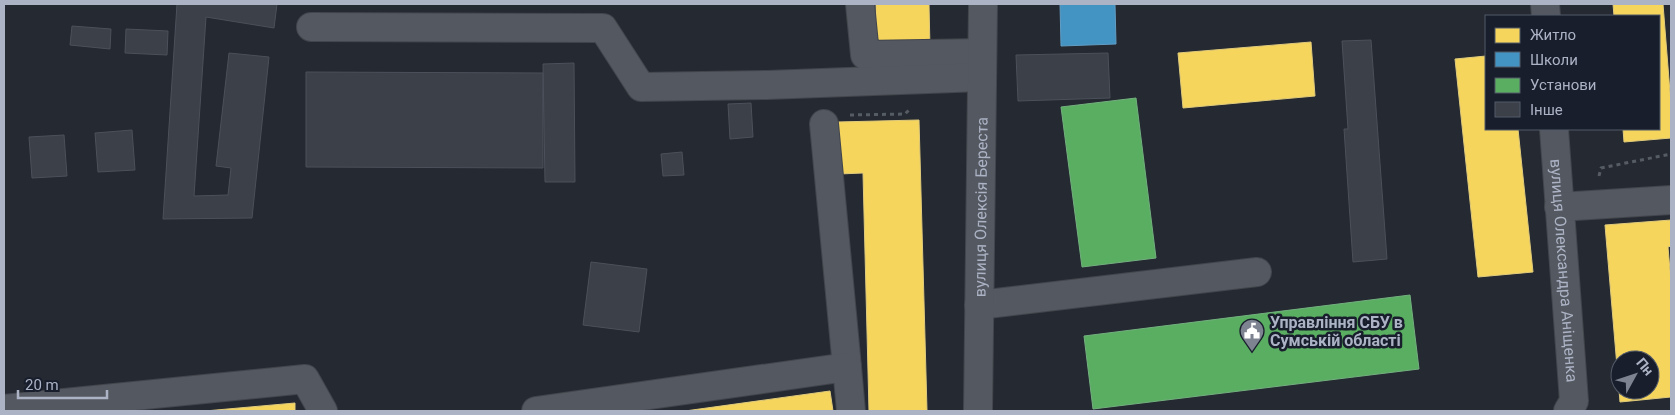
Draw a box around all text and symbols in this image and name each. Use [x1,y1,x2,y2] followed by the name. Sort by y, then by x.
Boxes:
[1485,15,1660,130] legend
[1530,26,1576,44] text: Житло
[1530,51,1578,69] text: Школи
[1530,76,1597,94] text: Установи
[1530,101,1563,119] text: Інше
[970,117,992,297] street label: вулиця Олексія Береста
[1546,158,1582,383] street label: вулиця Олександра Аніщенка
[1270,313,1403,350] place label: Управління СБУ в Сумській області
[1239,318,1265,352] public building icon: Управління СБУ в Сумській області
[1610,350,1660,400] north arrow
[1633,355,1657,379] text: Пн
[18,368,106,400] scale bar
[25,376,59,394] text: 20 m

